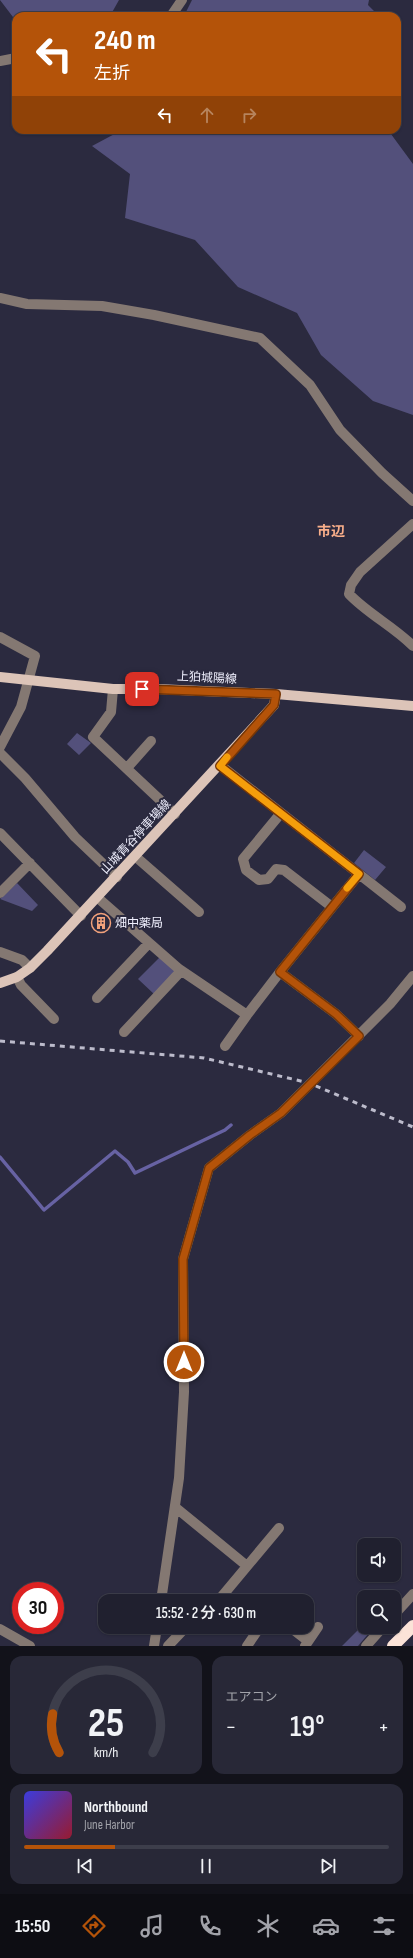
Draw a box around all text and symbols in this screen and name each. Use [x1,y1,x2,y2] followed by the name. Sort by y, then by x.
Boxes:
[94,24,155,57] text: 240 m
[28,28,80,80] icon: left
[94,63,130,84] text: 左折
[154,104,176,126] icon: left
[196,104,218,126] icon: ahead
[238,104,260,126] icon: right
[317,523,345,540] district label: 市辺
[177,669,237,687] street label: 上狛城陽線
[125,672,159,706] pin
[131,678,153,700] icon: arrive
[98,797,174,877] street label: 山城青谷停車場線
[90,912,112,934] building icon: 畑中薬局
[115,916,163,931] place label: 畑中薬局
[163,1341,205,1383] position arrow
[357,1538,401,1634] map controls
[357,1538,401,1582] button: sound
[12,1582,64,1634] speed limit sign: 30
[357,1590,401,1634] button: search
[156,1604,256,1623] text: 15:52 · 2 分 · 630 m
[226,1689,278,1705] text: エアコン
[88,1699,124,1748] text: 25
[290,1709,324,1745] text: 19°
[226,1714,236,1741] text: −
[378,1714,389,1741] text: +
[93,1744,118,1761] text: km/h
[84,1798,148,1817] text: Northbound
[84,1817,135,1833] text: June Harbor
[74,1855,96,1877] icon: previous
[195,1855,217,1877] icon: pause
[317,1855,339,1877] icon: next
[80,1912,108,1940] icon: directions
[138,1912,166,1940] icon: music
[196,1912,224,1940] icon: phone
[254,1912,282,1940] icon: climate
[312,1912,340,1940] icon: car
[370,1912,398,1940] icon: filters
[15,1916,50,1937] text: 15:50

